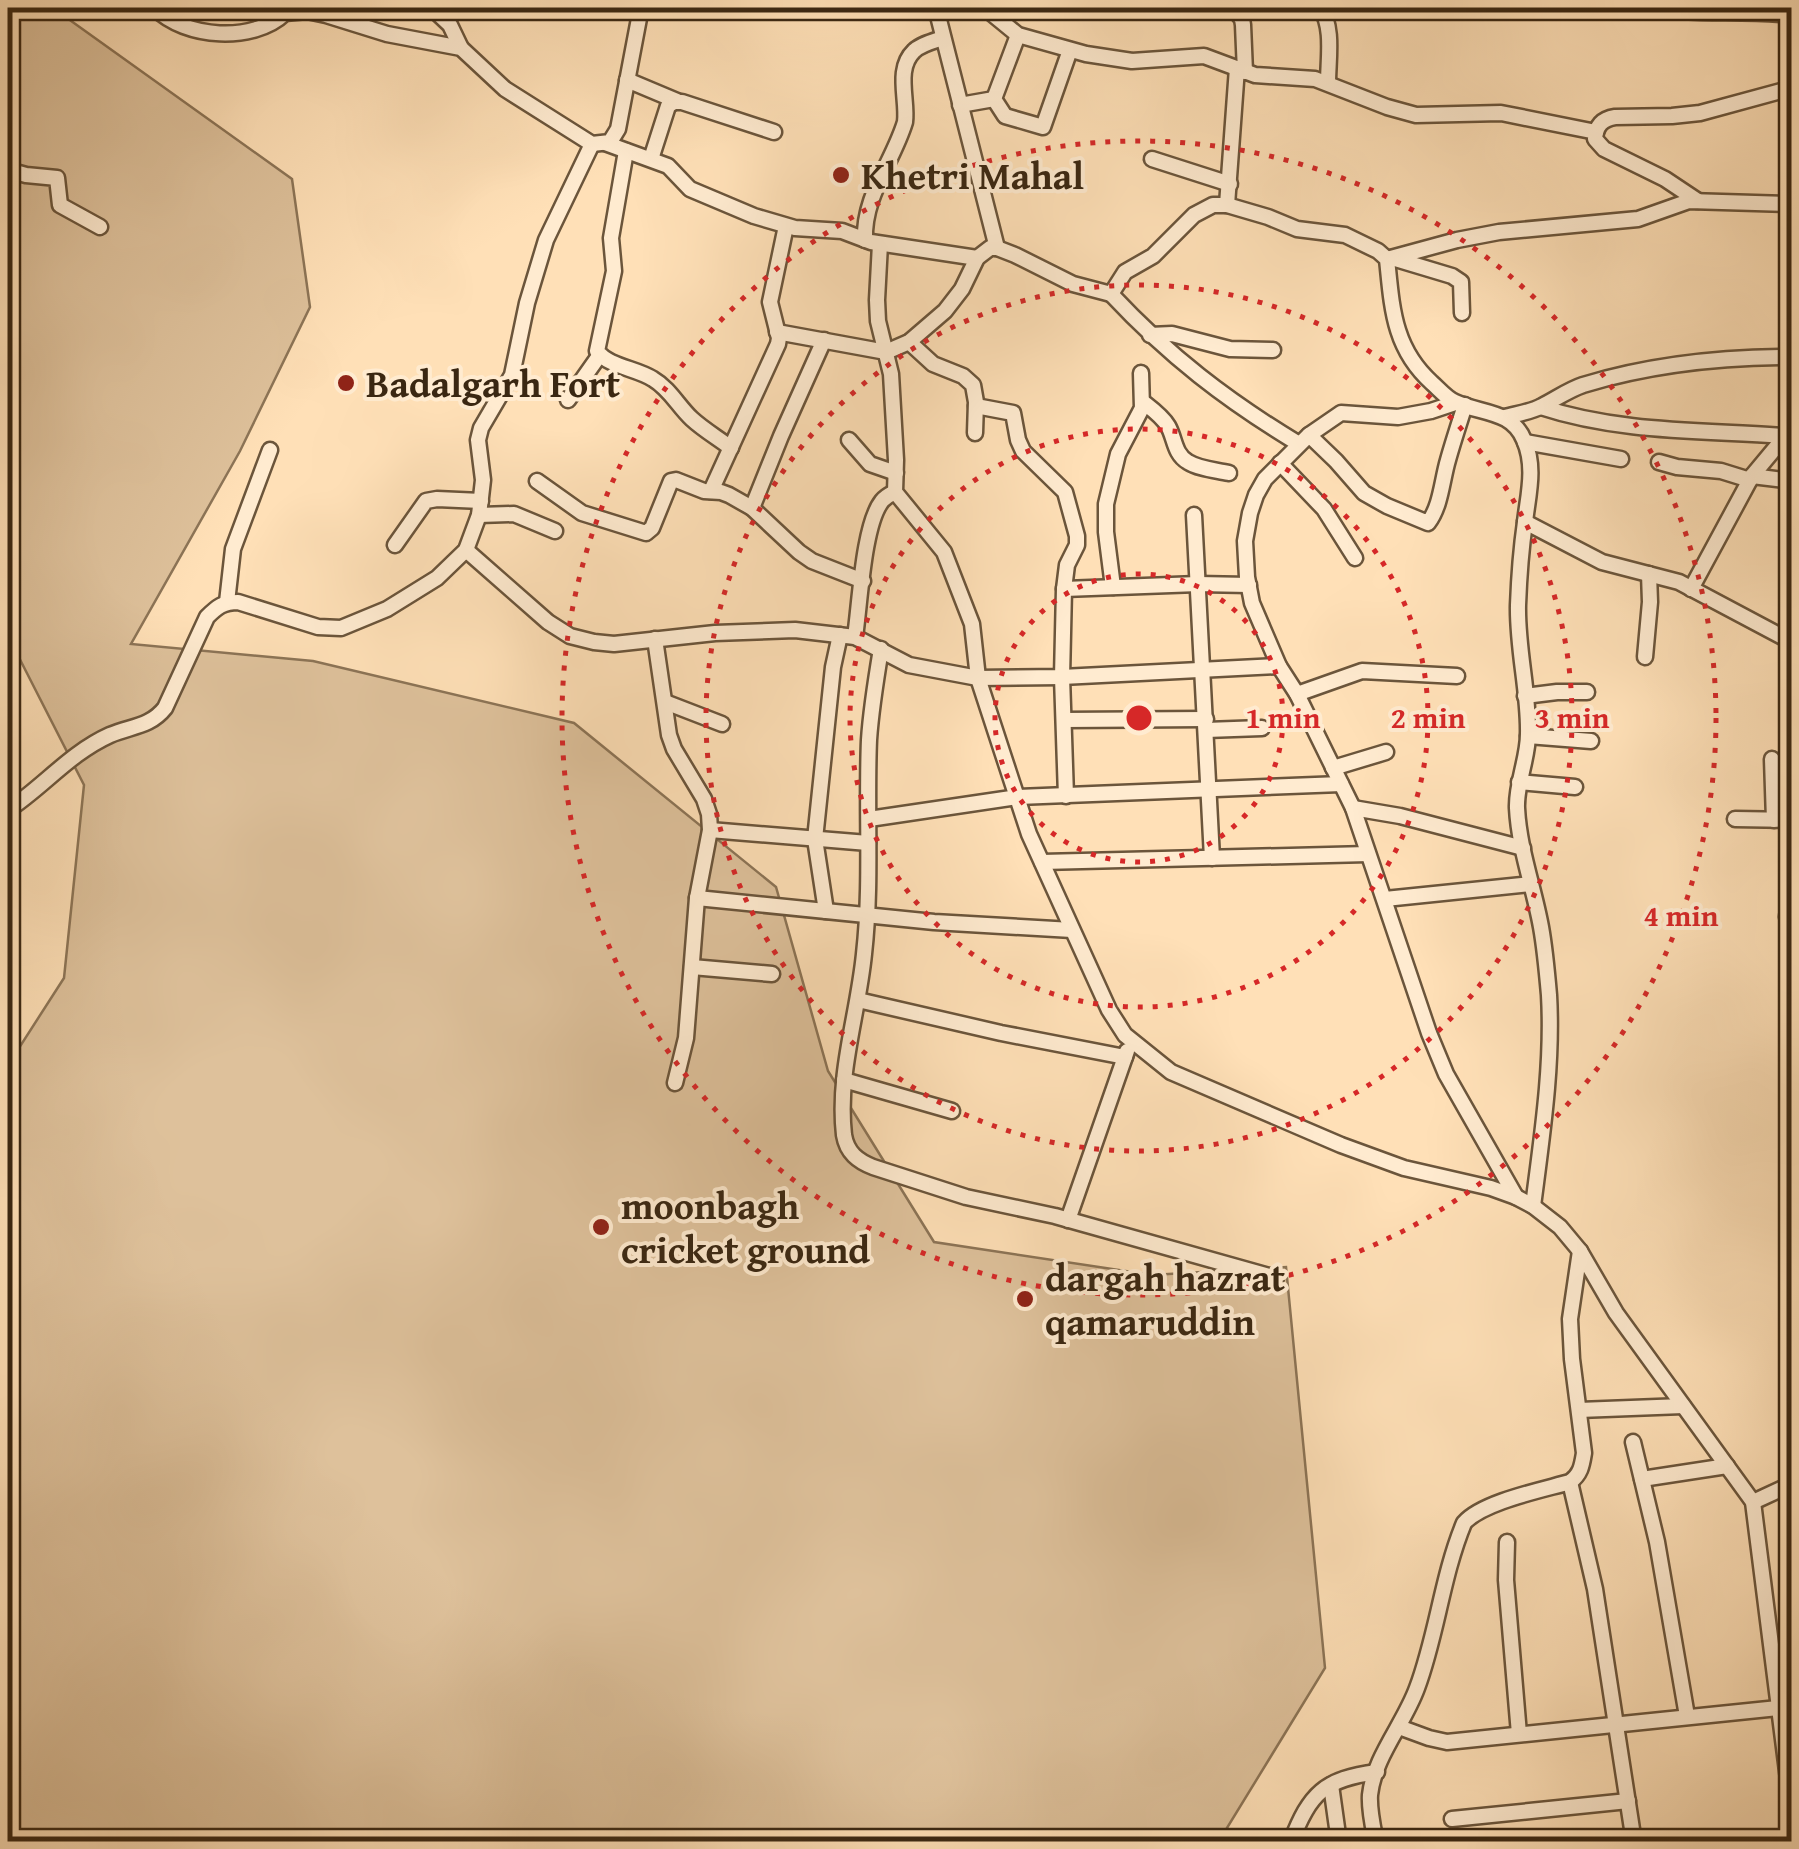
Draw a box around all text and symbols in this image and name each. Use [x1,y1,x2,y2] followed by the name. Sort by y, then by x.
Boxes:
[861,147,1084,203] place label: Khetri Mahal
[830,164,852,186] marker: Khetri Mahal
[366,355,621,411] place label: Badalgarh Fort
[335,372,357,394] marker: Badalgarh Fort
[1246,695,1321,739] text: 1 min
[1391,695,1466,739] text: 2 min
[1535,695,1610,739] text: 3 min
[1121,700,1157,736] centre of rings
[1644,893,1719,937] text: 4 min
[621,1177,870,1277] place label: moonbagh cricket ground
[590,1216,612,1238] marker: moonbagh cricket ground
[1045,1249,1286,1349] place label: dargah hazrat qamaruddin
[1014,1288,1036,1310] marker: dargah hazrat qamaruddin

